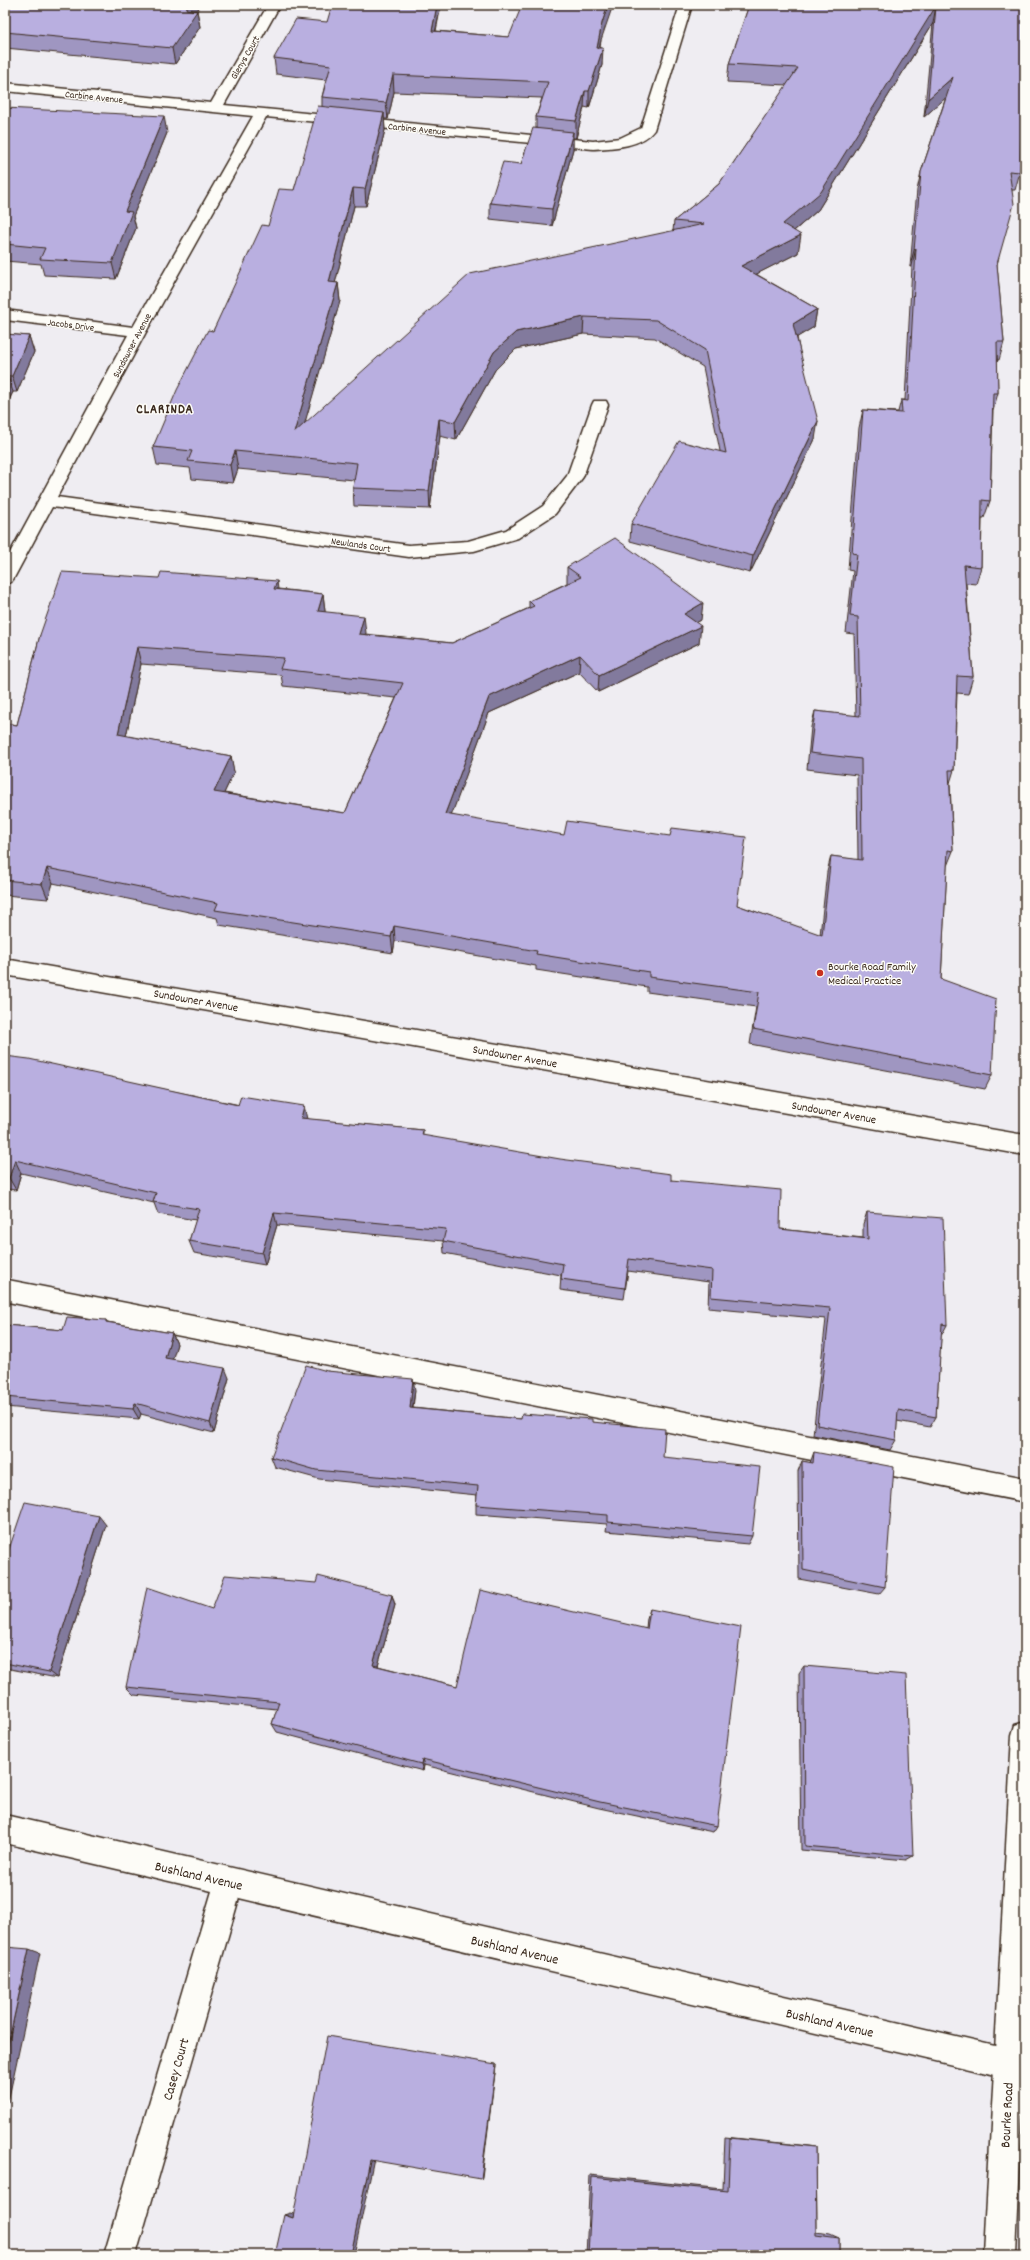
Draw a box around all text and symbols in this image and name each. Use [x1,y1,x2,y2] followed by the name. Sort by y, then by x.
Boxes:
[228,33,264,82] street label: Glenys Court
[64,88,124,108] street label: Carbine Avenue
[387,120,447,140] street label: Carbine Avenue
[110,311,156,381] street label: Sundowner Avenue
[47,316,95,336] street label: Jacobs Drive
[136,401,194,420] district label: CLARINDA
[330,535,392,557] street label: Newlands Court
[828,959,917,990] place label: Bourke Road Family Medical Practice
[815,968,825,978] marker: Bourke Road Family Medical Practice
[152,986,239,1017] street label: Sundowner Avenue
[471,1042,558,1073] street label: Sundowner Avenue
[790,1098,877,1129] street label: Sundowner Avenue
[153,1857,244,1897] street label: Bushland Avenue
[469,1931,560,1971] street label: Bushland Avenue
[784,2004,875,2044] street label: Bushland Avenue
[158,2036,195,2103] street label: Casey Court
[996,2082,1020,2148] street label: Bourke Road

